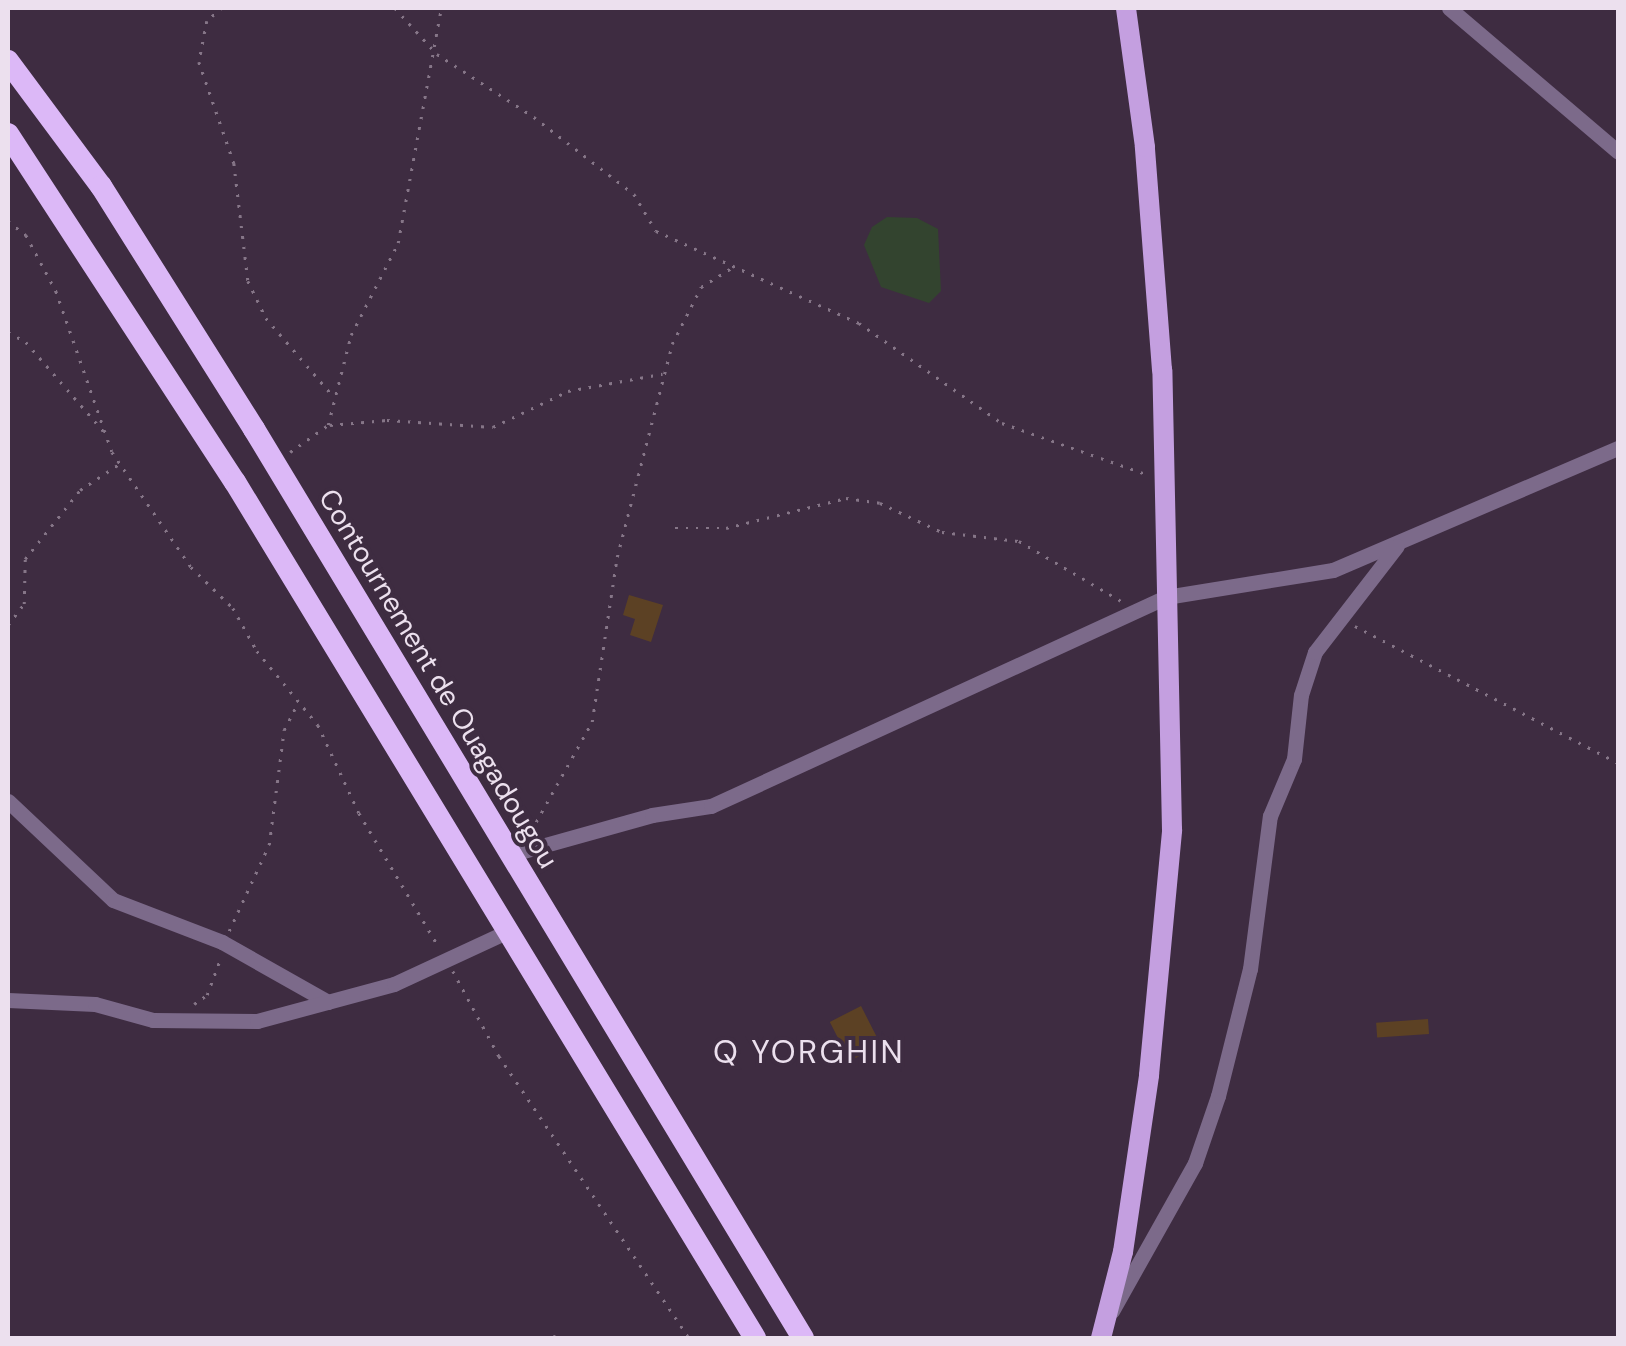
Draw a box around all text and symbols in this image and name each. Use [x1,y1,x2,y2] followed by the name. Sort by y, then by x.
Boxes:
[311,483,565,875] street label: Contournement de Ouagadougou
[713,1033,905,1071] district label: Q YORGHIN

